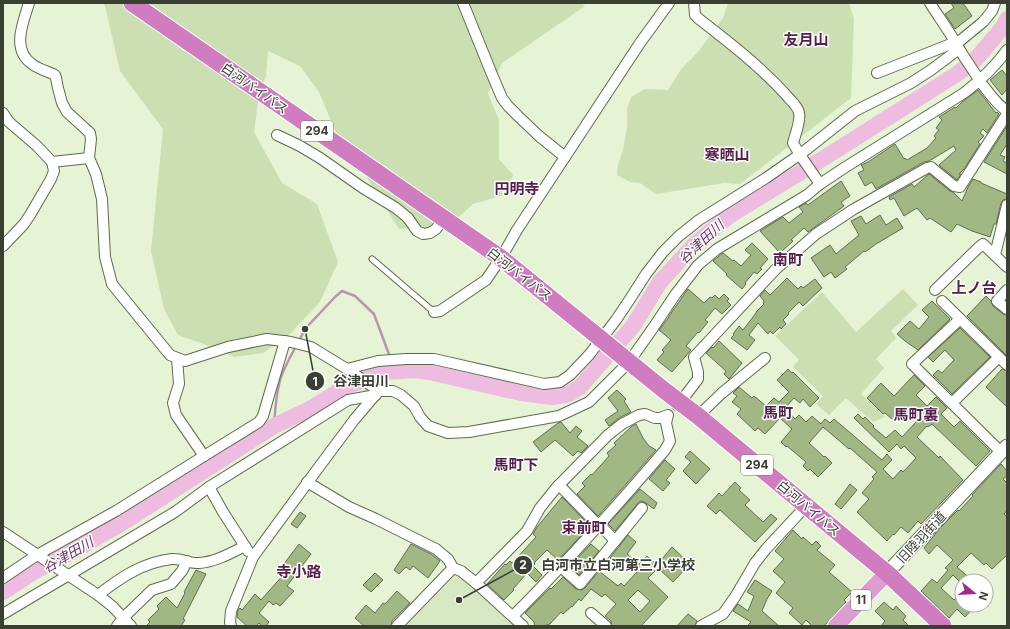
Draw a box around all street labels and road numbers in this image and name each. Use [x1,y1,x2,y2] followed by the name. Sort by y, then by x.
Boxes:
[219,59,291,117] street label: 白河バイパス
[301,121,333,141] road number: 294
[484,244,556,304] street label: 白河バイパス
[741,455,773,475] road number: 294
[774,477,844,539] street label: 白河バイパス
[893,508,949,566] street label: 旧陸羽街道
[851,590,871,610] road number: 11

